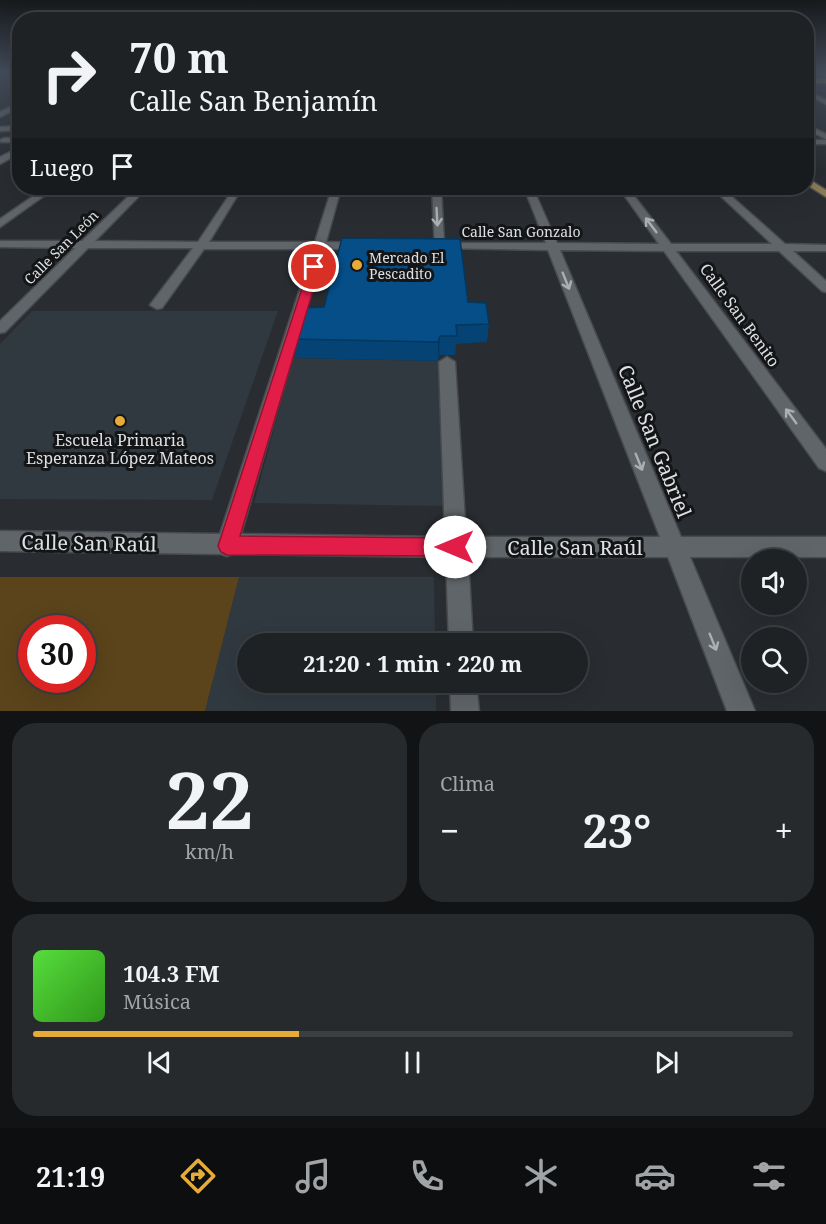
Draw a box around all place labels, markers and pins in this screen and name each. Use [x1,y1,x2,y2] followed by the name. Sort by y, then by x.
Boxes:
[288,241,339,292] pin
[369,248,445,283] place label: Mercado El Pescadito
[350,258,364,272] marker: Mercado El Pescadito
[113,414,127,428] marker: Escuela Primaria Esperanza López Mateos
[26,429,214,469] place label: Escuela Primaria Esperanza López Mateos

